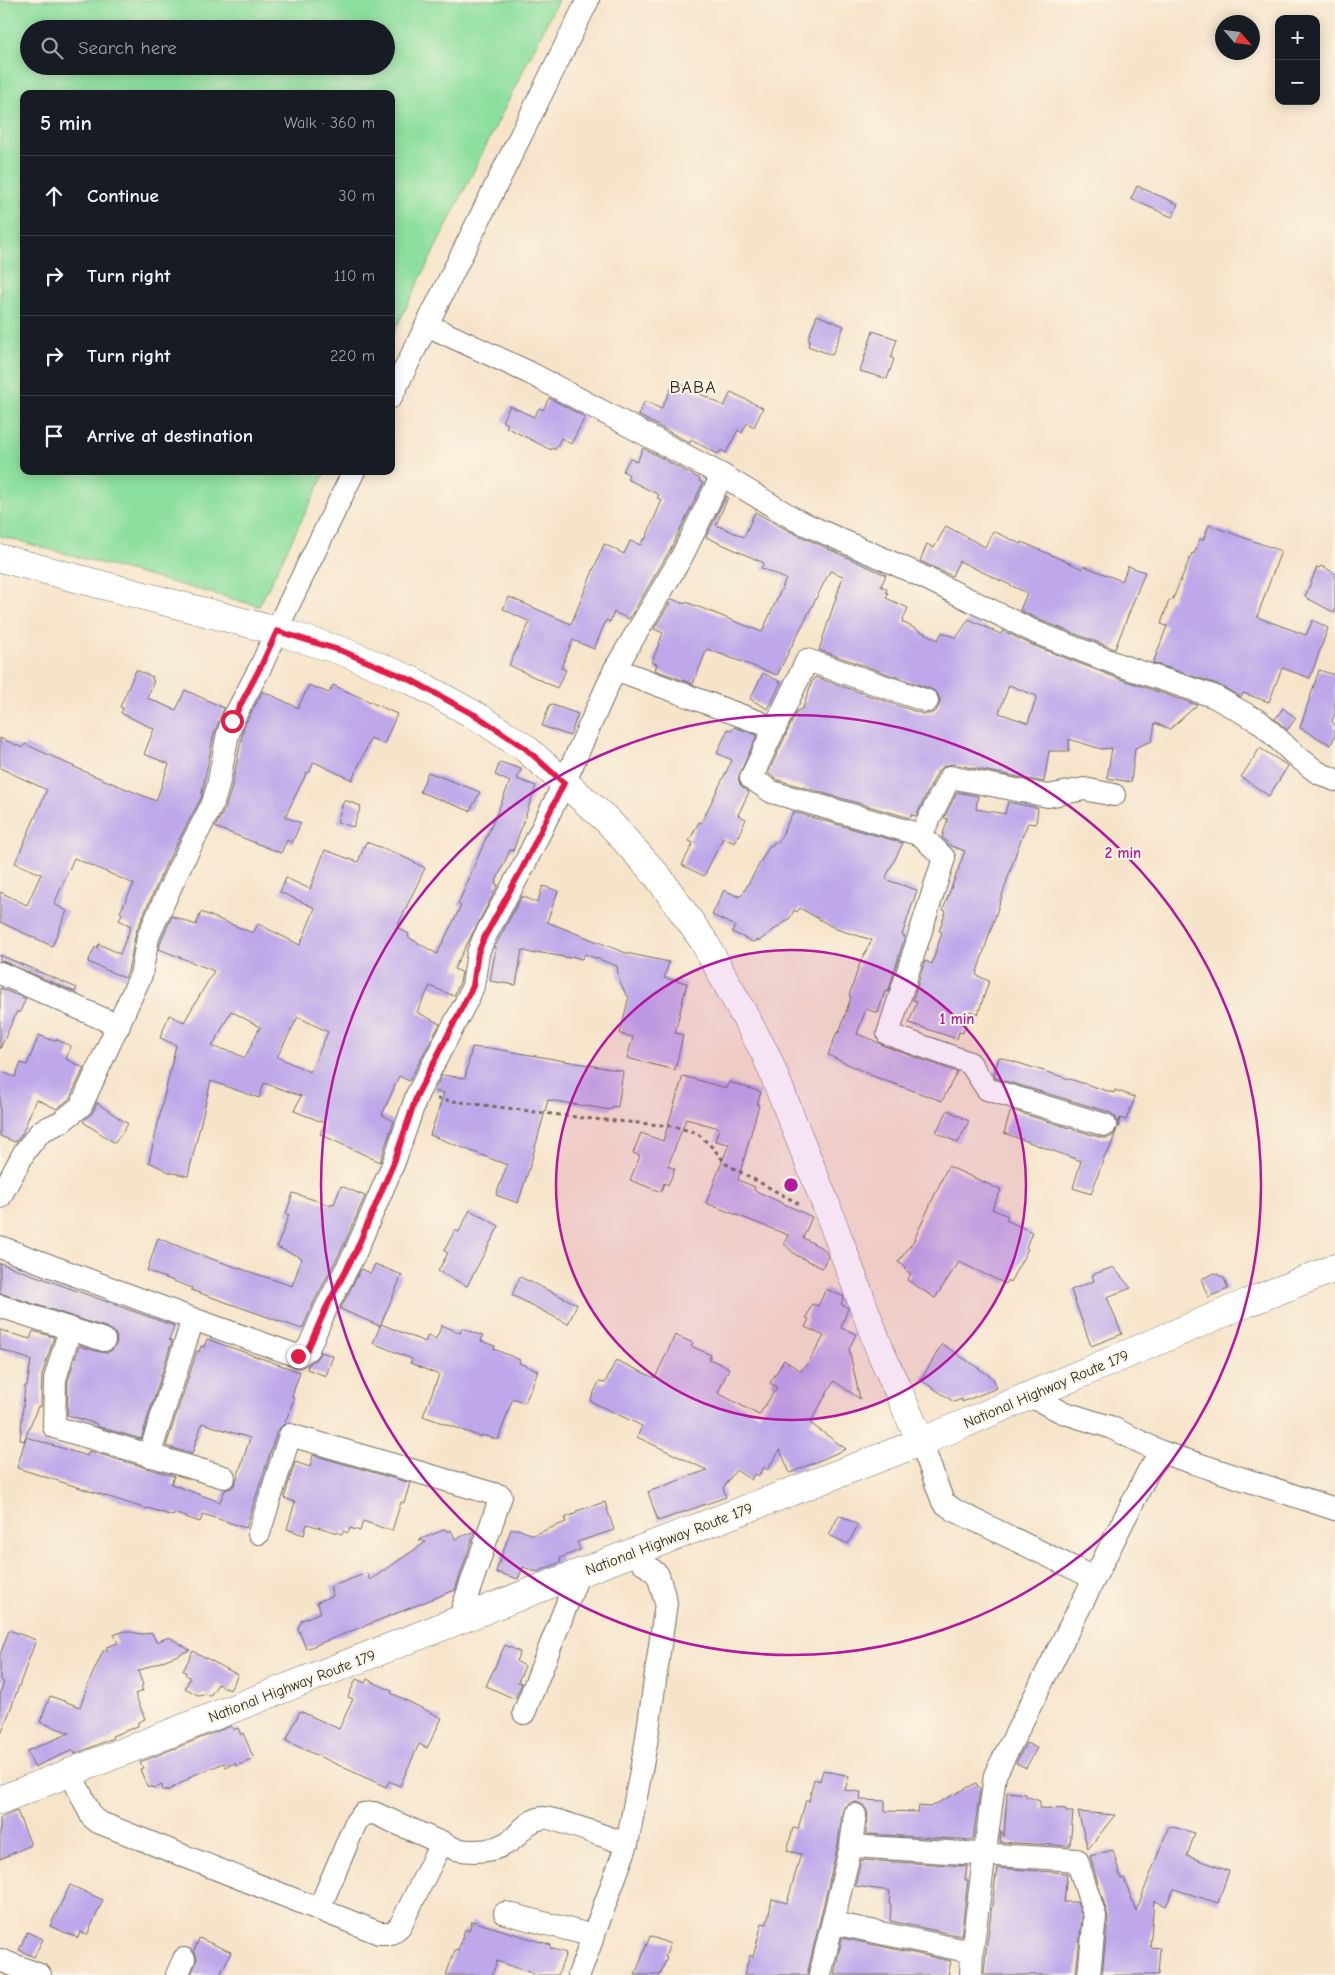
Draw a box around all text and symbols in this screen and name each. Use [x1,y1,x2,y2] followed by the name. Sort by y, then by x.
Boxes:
[1215,15,1260,60] north arrow
[1275,15,1320,105] map controls
[1275,15,1320,60] button: +
[20,20,395,75] search box
[38,34,66,62] icon: search
[78,37,177,59] text: Search here
[1275,60,1320,105] button: −
[40,111,92,135] text: 5 min
[284,114,375,132] text: Walk · 360 m
[40,182,68,210] icon: ahead
[87,185,159,207] text: Continue
[339,187,375,205] text: 30 m
[40,262,68,290] icon: right
[87,265,171,287] text: Turn right
[334,267,375,285] text: 110 m
[40,342,68,370] icon: right
[87,345,171,367] text: Turn right
[330,347,375,365] text: 220 m
[669,377,717,398] district label: BABA
[40,422,68,450] icon: arrive
[87,425,253,447] text: Arrive at destination
[221,710,244,733] route start
[1105,844,1141,862] text: 2 min
[940,1010,974,1028] text: 1 min
[782,1176,800,1194] centre of rings
[287,1345,310,1368] route end
[961,1346,1131,1432] street label: National Highway Route 179
[583,1499,755,1579] street label: National Highway Route 179
[206,1646,378,1726] street label: National Highway Route 179

